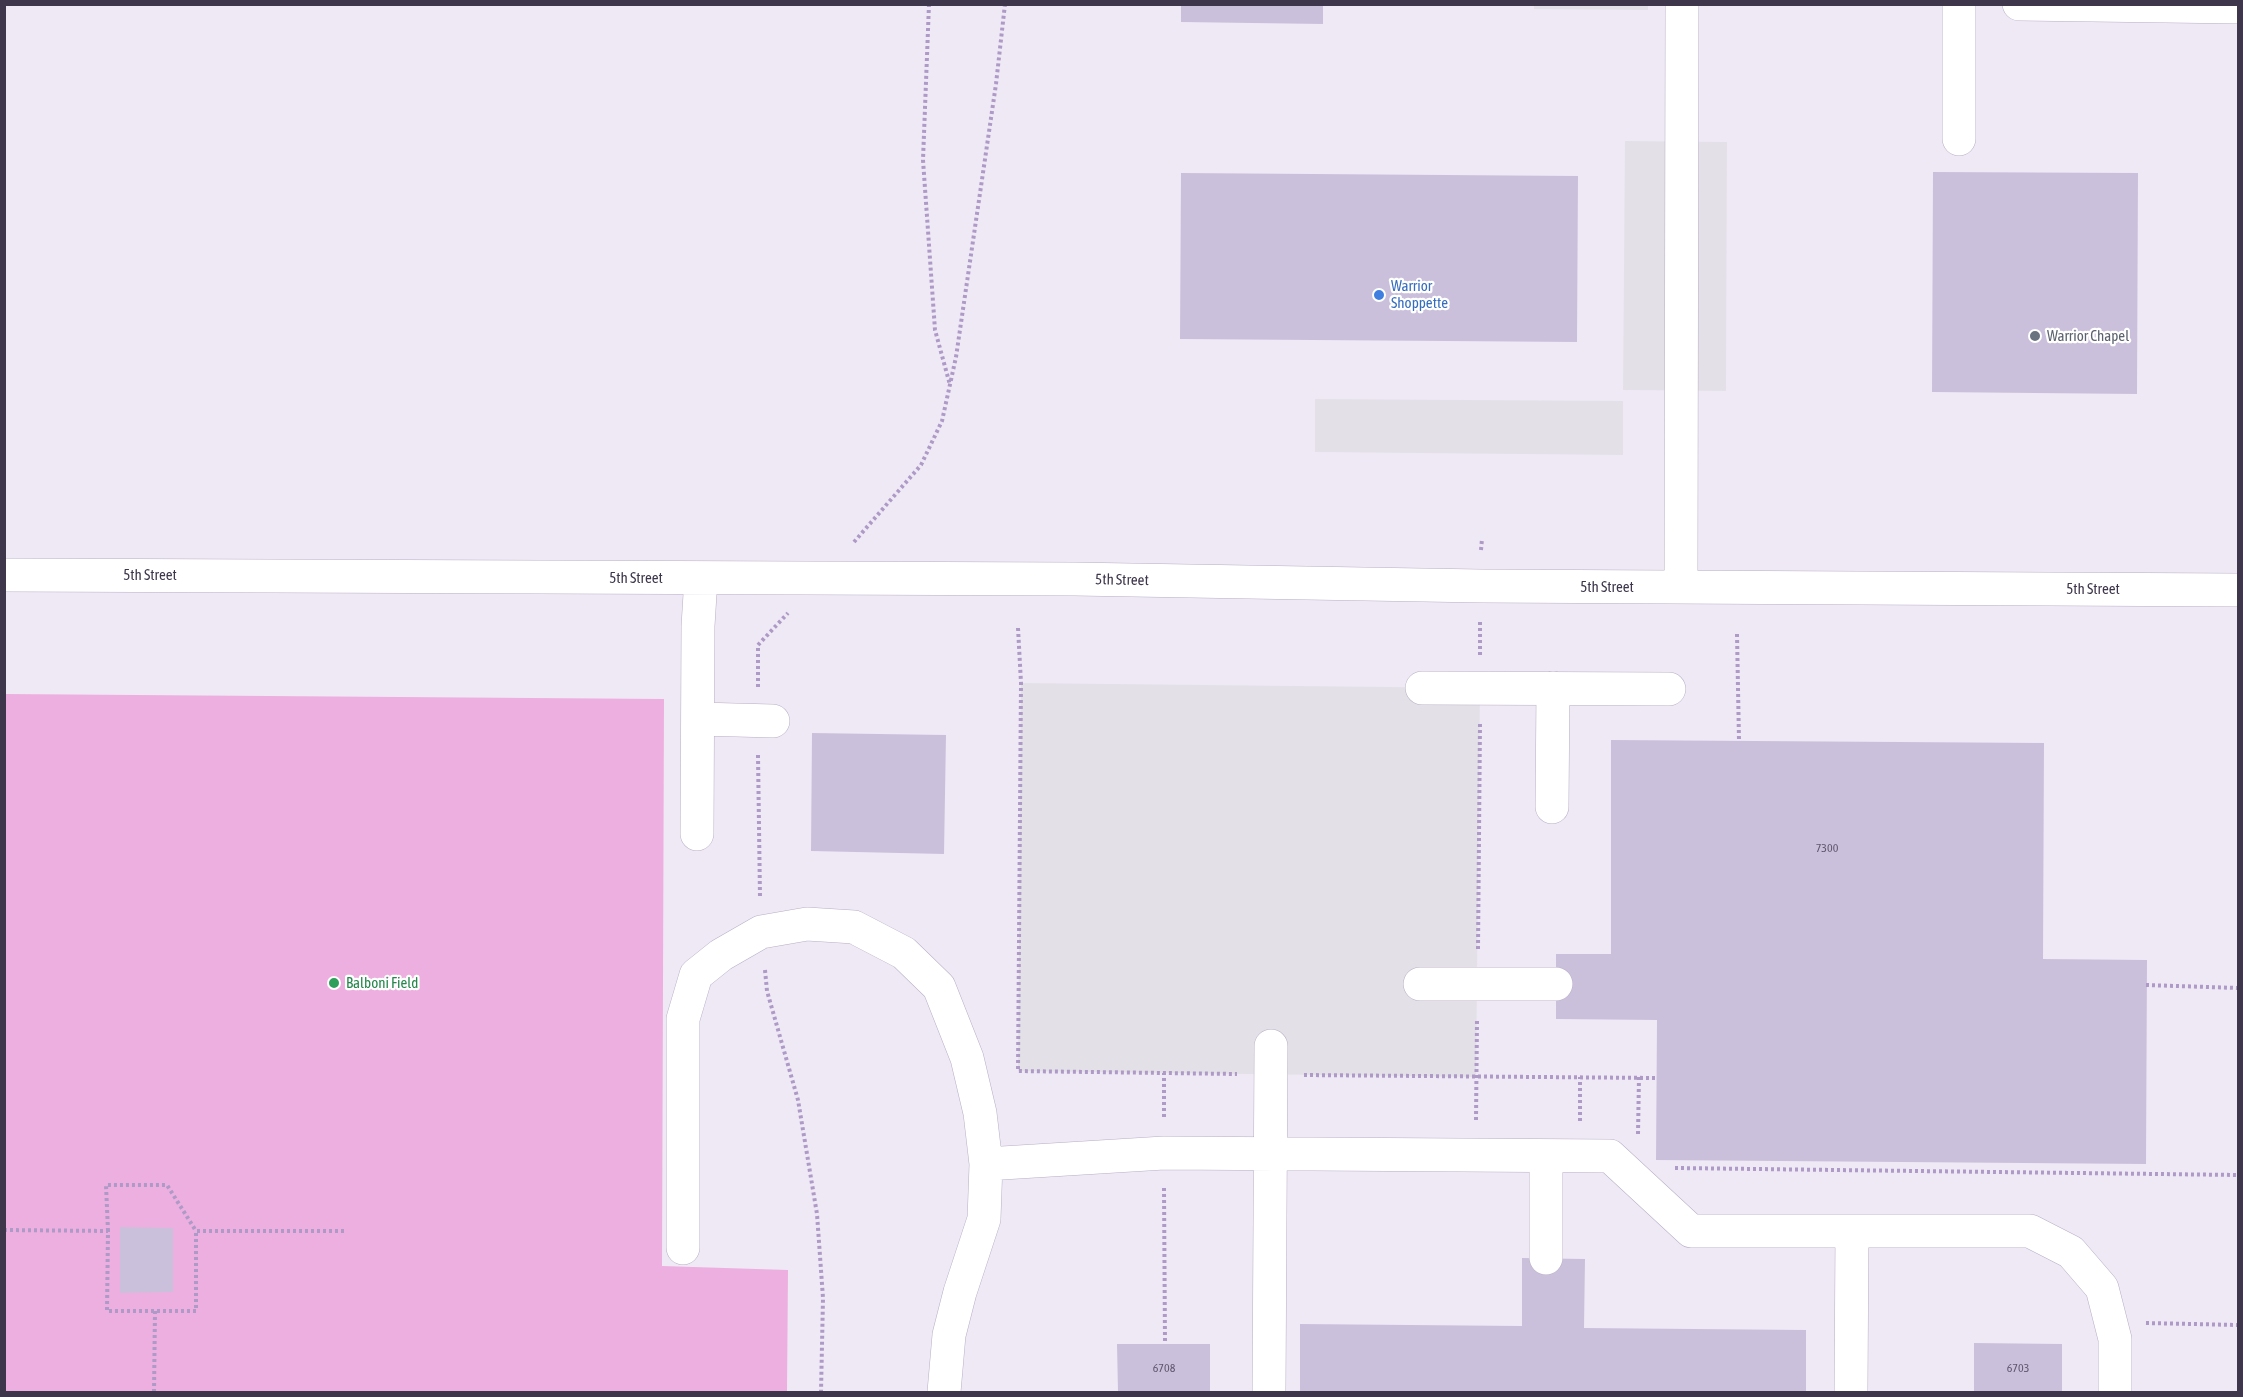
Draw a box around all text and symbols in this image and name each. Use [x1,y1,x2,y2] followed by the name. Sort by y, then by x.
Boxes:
[1391,277,1448,312] place label: Warrior Shoppette
[1372,288,1386,302] marker: Warrior Shoppette
[2047,327,2129,345] place label: Warrior Chapel
[2028,329,2042,343] marker: Warrior Chapel
[123,566,177,584] street label: 5th Street
[609,569,663,587] street label: 5th Street
[1095,571,1149,589] street label: 5th Street
[1580,578,1634,596] street label: 5th Street
[2066,580,2120,598] street label: 5th Street
[1816,841,1838,855] house number: 7300
[346,974,418,992] place label: Balboni Field
[327,976,341,990] marker: Balboni Field
[1153,1361,1175,1375] house number: 6708
[2007,1361,2029,1375] house number: 6703

